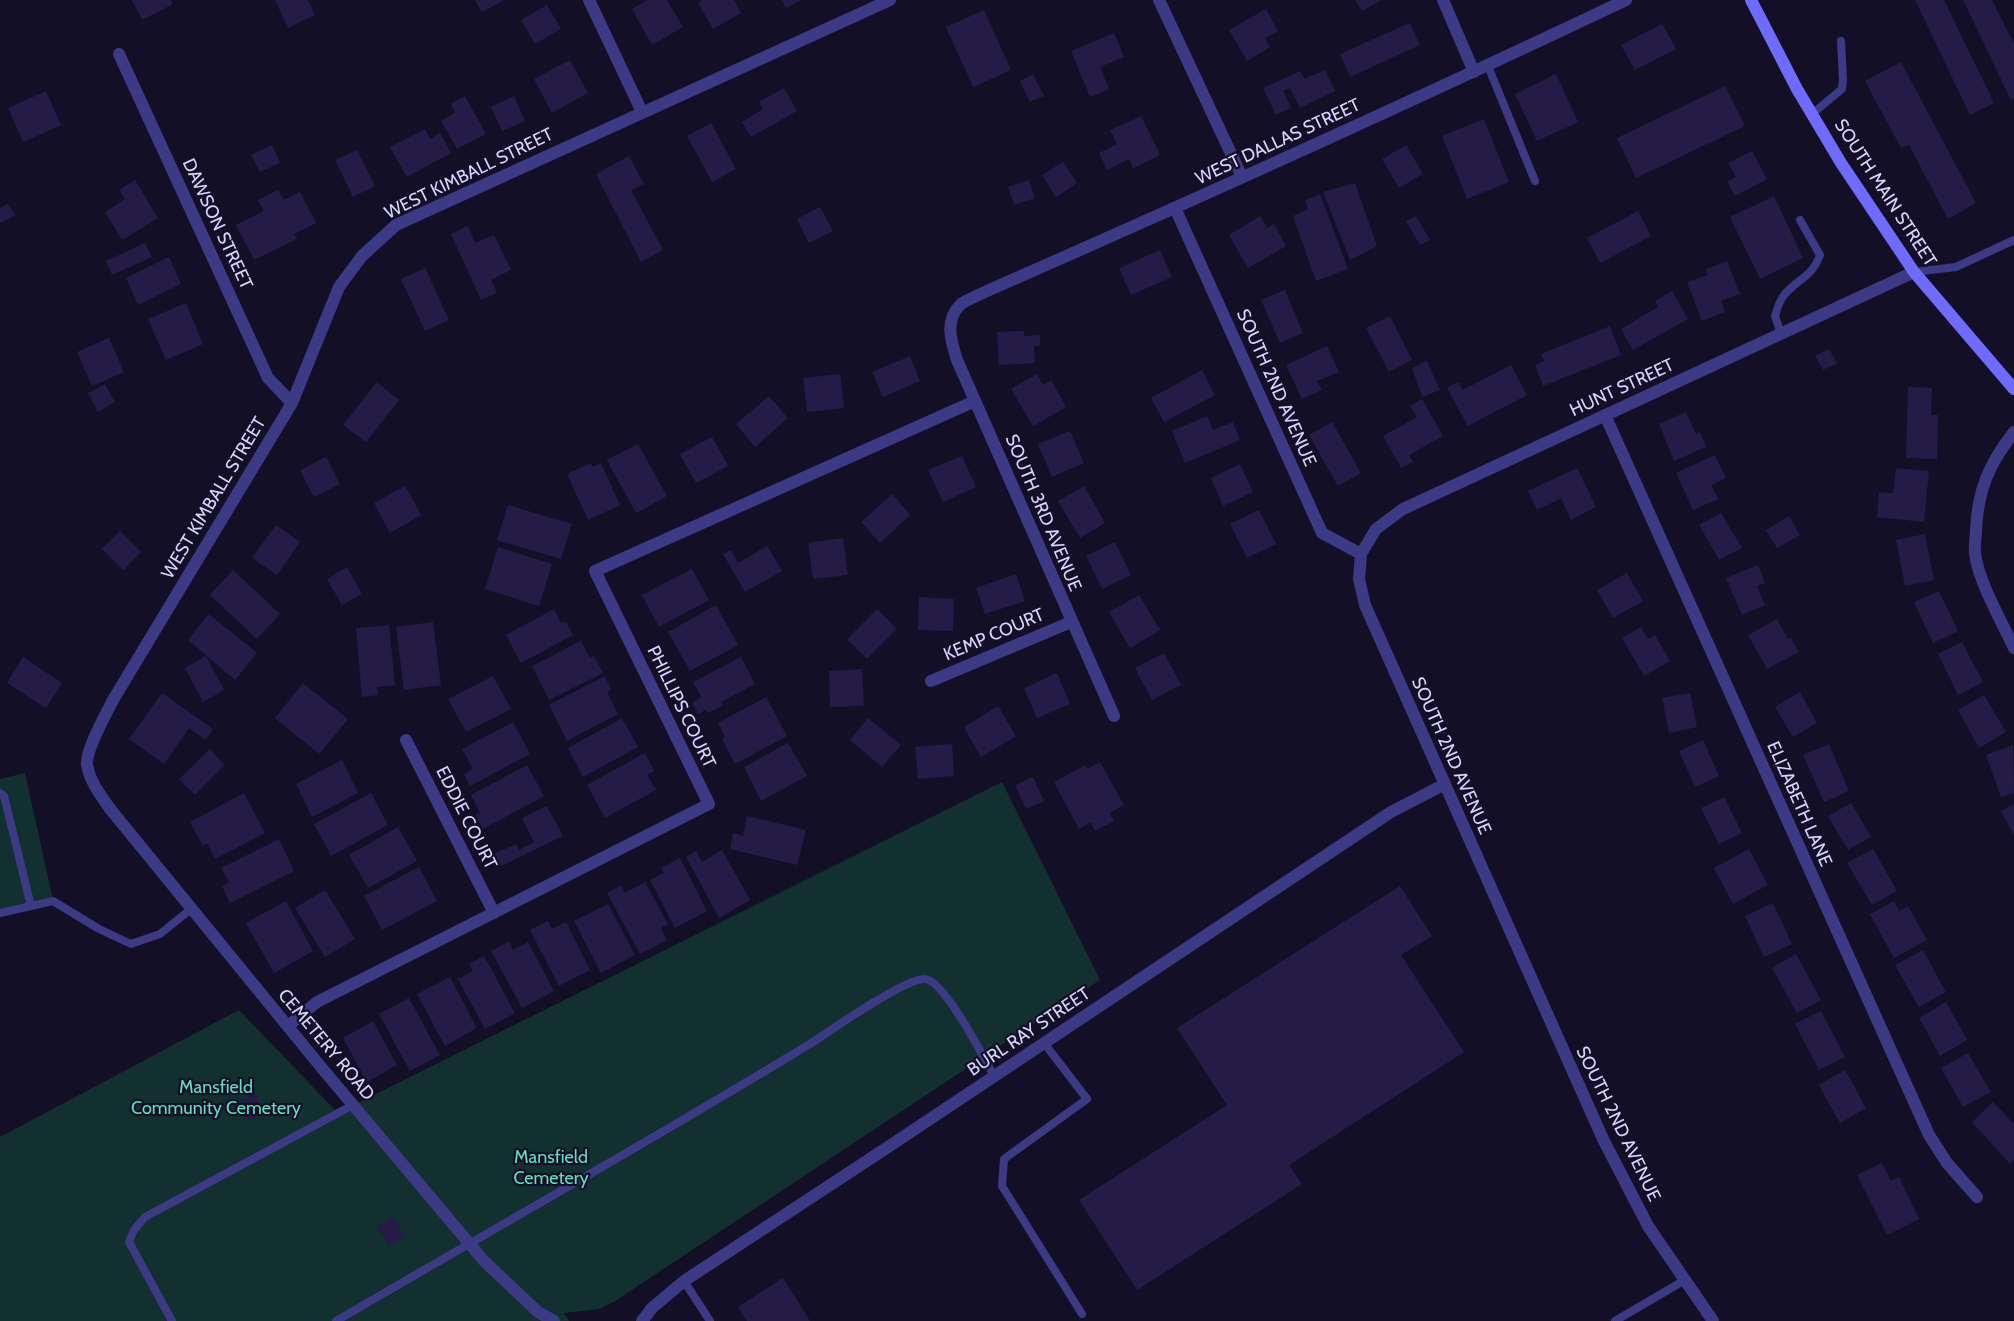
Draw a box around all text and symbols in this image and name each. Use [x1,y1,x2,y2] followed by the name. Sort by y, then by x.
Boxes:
[1192,94,1364,190] street label: WEST DALLAS STREET
[1829,115,1941,271] street label: SOUTH MAIN STREET
[381,124,557,224] street label: WEST KIMBALL STREET
[177,155,257,293] street label: DAWSON STREET
[1232,306,1320,470] street label: SOUTH 2ND AVENUE
[1566,354,1678,422] street label: HUNT STREET
[157,413,271,583] street label: WEST KIMBALL STREET
[1000,431,1086,595] street label: SOUTH 3RD AVENUE
[941,604,1047,666] street label: KEMP COURT
[642,642,720,772] street label: PHILLIPS COURT
[1407,674,1495,838] street label: SOUTH 2ND AVENUE
[1762,738,1836,870] street label: ELIZABETH LANE
[431,763,501,873] street label: EDDIE COURT
[964,983,1094,1081] street label: BURL RAY STREET
[273,985,379,1105] street label: CEMETERY ROAD
[1571,1043,1665,1205] street label: SOUTH 2ND AVENUE
[131,1077,301,1120] park label: Mansfield Community Cemetery
[513,1147,589,1190] park label: Mansfield Cemetery

